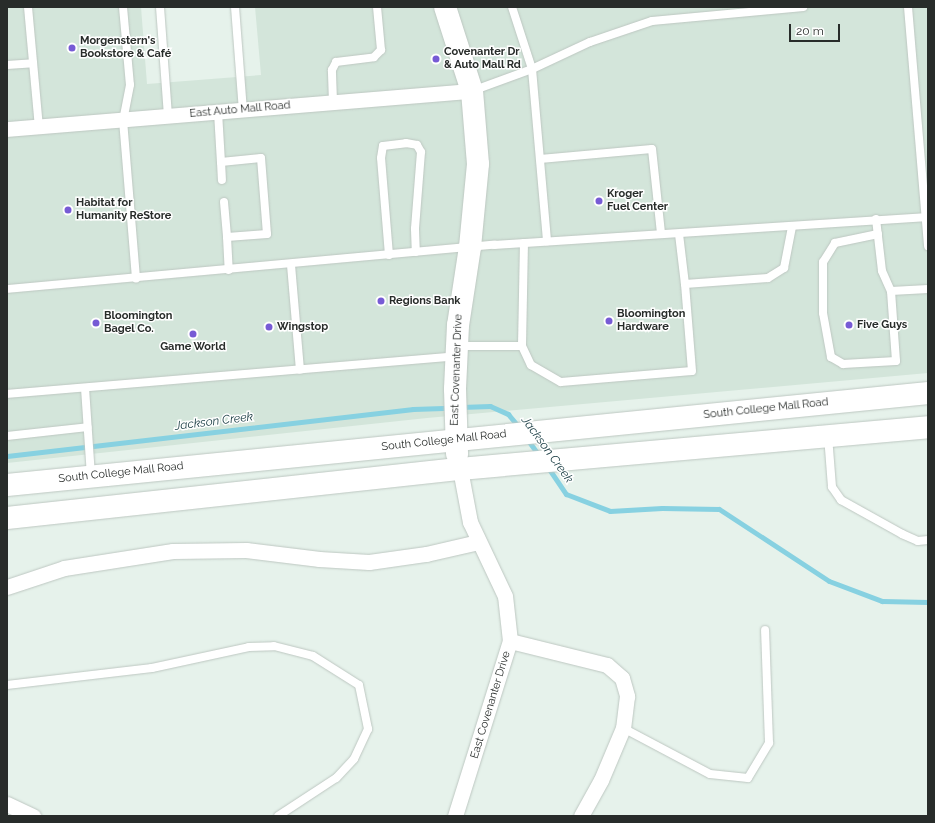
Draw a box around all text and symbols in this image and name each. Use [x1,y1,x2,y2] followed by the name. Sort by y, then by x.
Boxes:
[791,16,842,42] scale bar
[796,24,824,38] text: 20 m
[80,35,171,61] place label: Morgenstern's Bookstore & Café
[67,43,77,53] marker: Morgenstern's Bookstore & Café
[444,46,522,72] place label: Covenanter Dr & Auto Mall Rd
[431,54,441,64] marker: Covenanter Dr & Auto Mall Rd
[189,99,291,121] street label: East Auto Mall Road
[607,188,668,214] place label: Kroger Fuel Center
[594,196,604,206] marker: Kroger Fuel Center
[76,197,172,223] place label: Habitat for Humanity ReStore
[63,205,73,215] marker: Habitat for Humanity ReStore
[389,294,460,308] place label: Regions Bank
[376,296,386,306] marker: Regions Bank
[617,308,685,334] place label: Bloomington Hardware
[104,310,172,336] place label: Bloomington Bagel Co.
[448,314,466,426] street label: East Covenanter Drive
[604,316,614,326] marker: Bloomington Hardware
[91,318,101,328] marker: Bloomington Bagel Co.
[857,318,907,332] place label: Five Guys
[277,320,328,334] place label: Wingstop
[844,320,854,330] marker: Five Guys
[264,322,274,332] marker: Wingstop
[188,329,198,339] marker: Game World
[160,340,226,354] place label: Game World
[703,396,829,422] street label: South College Mall Road
[174,410,254,434] water label: Jackson Creek
[518,414,576,486] water label: Jackson Creek
[381,428,507,454] street label: South College Mall Road
[58,460,184,486] street label: South College Mall Road
[468,649,514,761] street label: East Covenanter Drive

